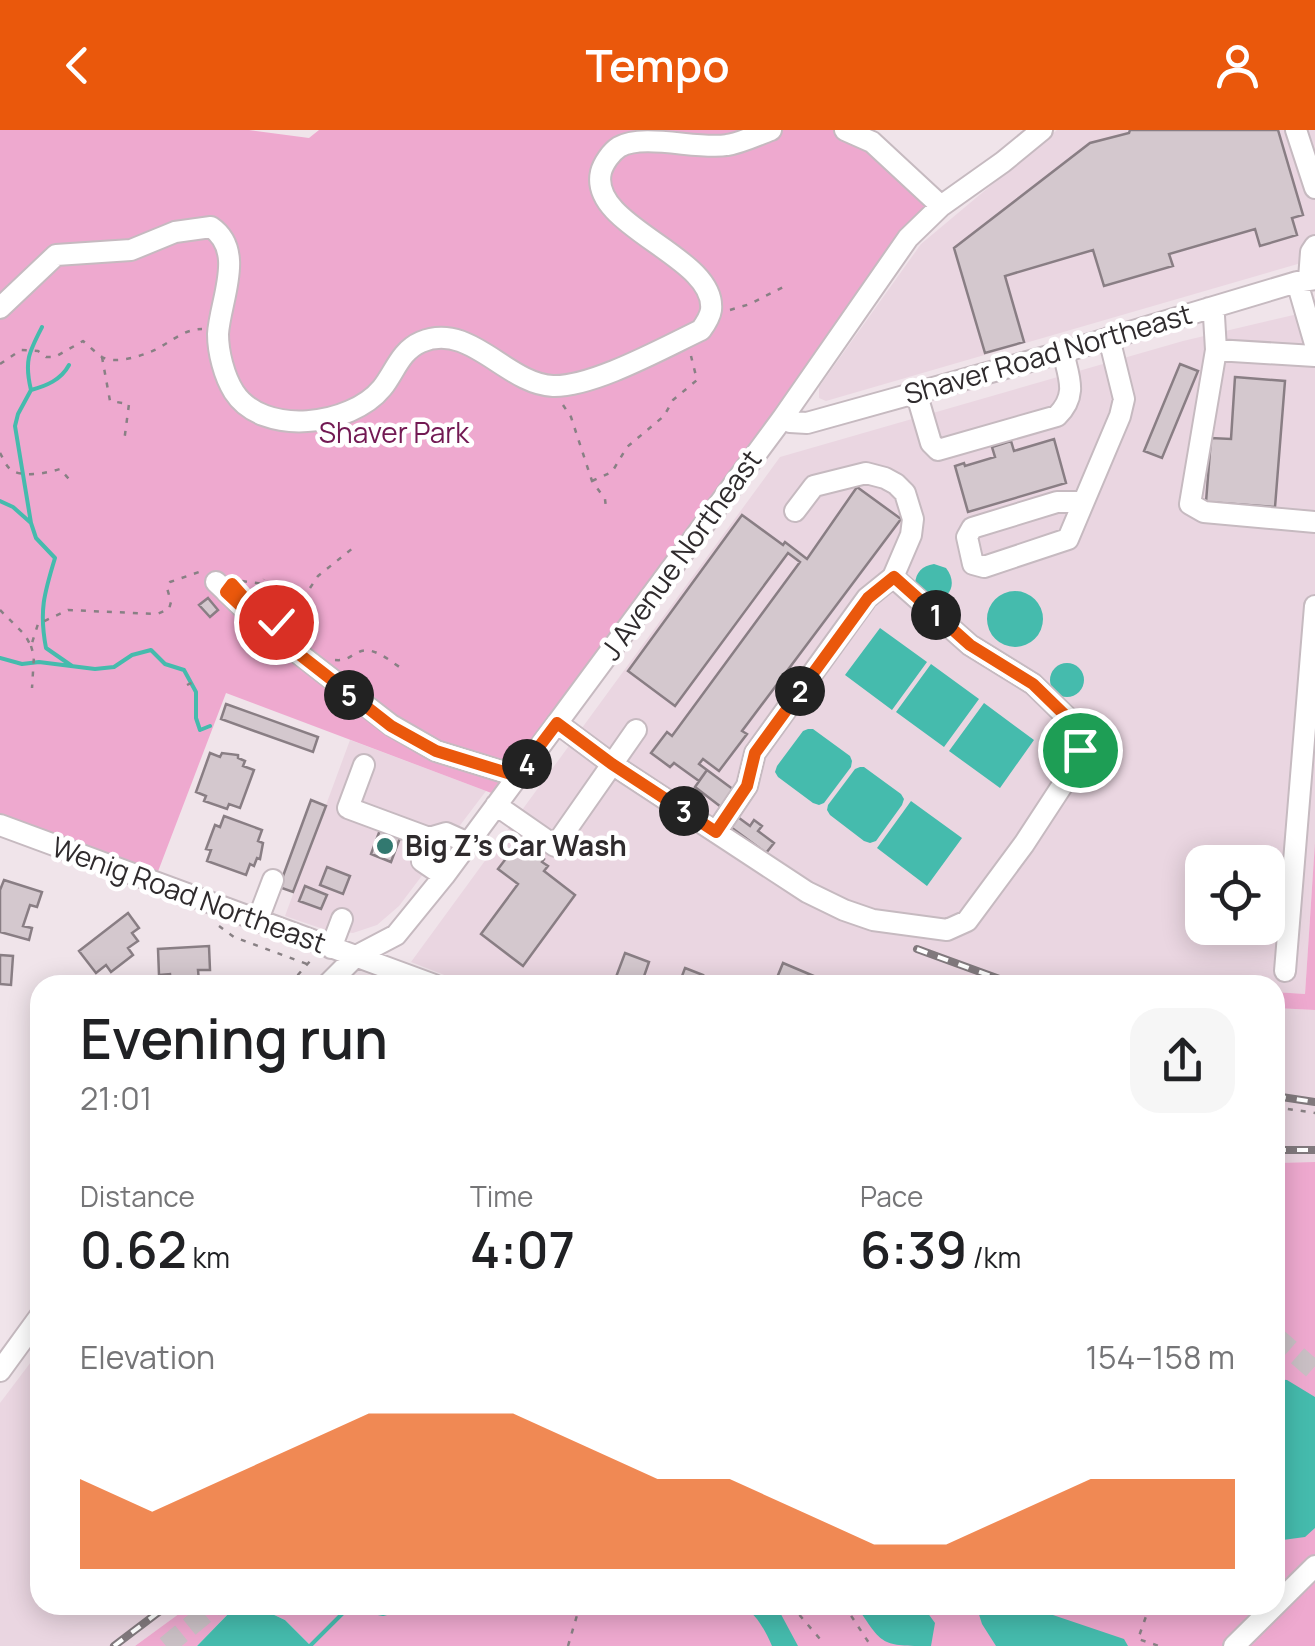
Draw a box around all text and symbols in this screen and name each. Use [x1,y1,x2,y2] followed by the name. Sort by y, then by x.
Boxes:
[585,34,730,96] text: Tempo
[50,38,105,93] icon: back
[1210,38,1265,93] icon: person
[899,294,1196,412] street label: Shaver Road Northeast
[319,413,470,451] park label: Shaver Park
[591,442,769,667] street label: J Avenue Northeast
[234,580,319,665] pin
[911,590,961,640] pin: 1
[249,595,304,650] icon: check
[930,596,942,634] text: 1
[775,666,825,716] pin: 2
[324,670,374,720] pin: 5
[792,672,808,710] text: 2
[341,676,357,714] text: 5
[1038,708,1123,793] pin
[1053,723,1108,778] icon: arrive
[502,739,552,789] pin: 4
[518,745,536,783] text: 4
[659,786,709,836] pin: 3
[676,792,692,830] text: 3
[405,826,627,864] place label: Big Z's Car Wash
[47,827,332,961] street label: Wenig Road Northeast
[374,835,396,857] marker: Big Z's Car Wash
[1185,845,1285,945] map controls
[1185,845,1285,945] button: locate
[80,1000,388,1076] text: Evening run
[1130,1008,1235,1113] button: share
[80,1076,152,1120] text: 21:01
[80,1177,195,1215] text: Distance
[470,1177,533,1215] text: Time
[860,1177,923,1215] text: Pace
[80,1215,187,1283] text: 0.62
[470,1215,575,1283] text: 4:07
[860,1215,967,1283] text: 6:39
[187,1238,230,1276] text: km
[967,1238,1021,1276] text: /km
[80,1335,215,1379] text: Elevation
[1085,1335,1235,1379] text: 154–158 m

